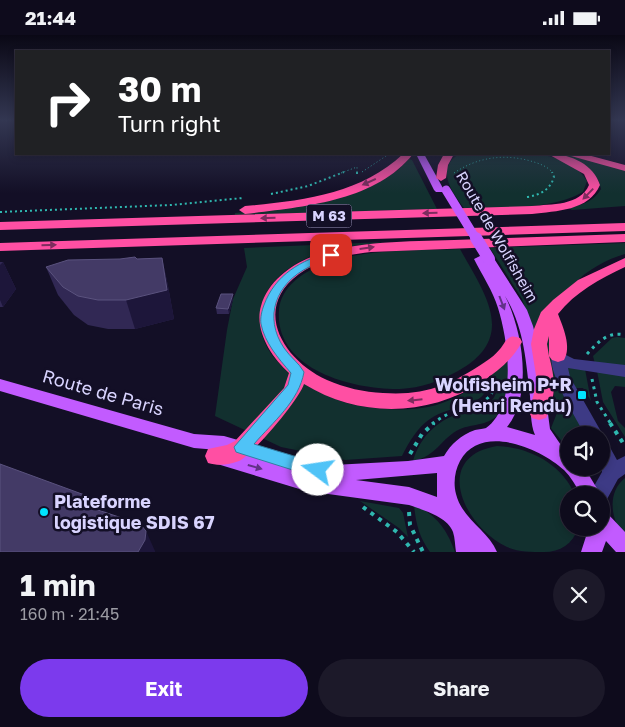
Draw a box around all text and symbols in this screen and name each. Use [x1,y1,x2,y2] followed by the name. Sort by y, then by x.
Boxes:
[25,6,76,29] text: 21:44
[118,68,201,110] text: 30 m
[35,70,100,135] icon: right
[118,110,221,137] text: Turn right
[453,168,543,305] street label: Route de Wolfisheim
[362,178,376,186] one-way arrow
[583,188,594,200] one-way arrow
[306,205,352,227] road number: M 63
[422,210,438,218] one-way arrow
[259,215,275,223] one-way arrow
[310,234,352,276] pin
[41,241,57,249] one-way arrow
[317,241,345,269] icon: arrive
[359,244,375,252] one-way arrow
[498,296,506,311] one-way arrow
[40,364,166,420] street label: Route de Paris
[435,373,572,416] place label: Wolfisheim P+R (Henri Rendu)
[576,389,588,401] marker: Wolfisheim P+R (Henri Rendu)
[406,396,422,404] one-way arrow
[560,426,610,536] map controls
[560,426,610,476] button: sound
[291,443,343,495] position arrow
[247,464,262,472] one-way arrow
[560,486,610,536] button: search
[54,490,215,533] place label: Plateforme logistique SDIS 67
[38,506,50,518] marker: Plateforme logistique SDIS 67
[20,567,96,603] text: 1 min
[553,569,605,621] button: close
[20,604,119,624] text: 160 m · 21:45
[20,659,308,717] button: Exit
[318,659,605,717] button: Share

